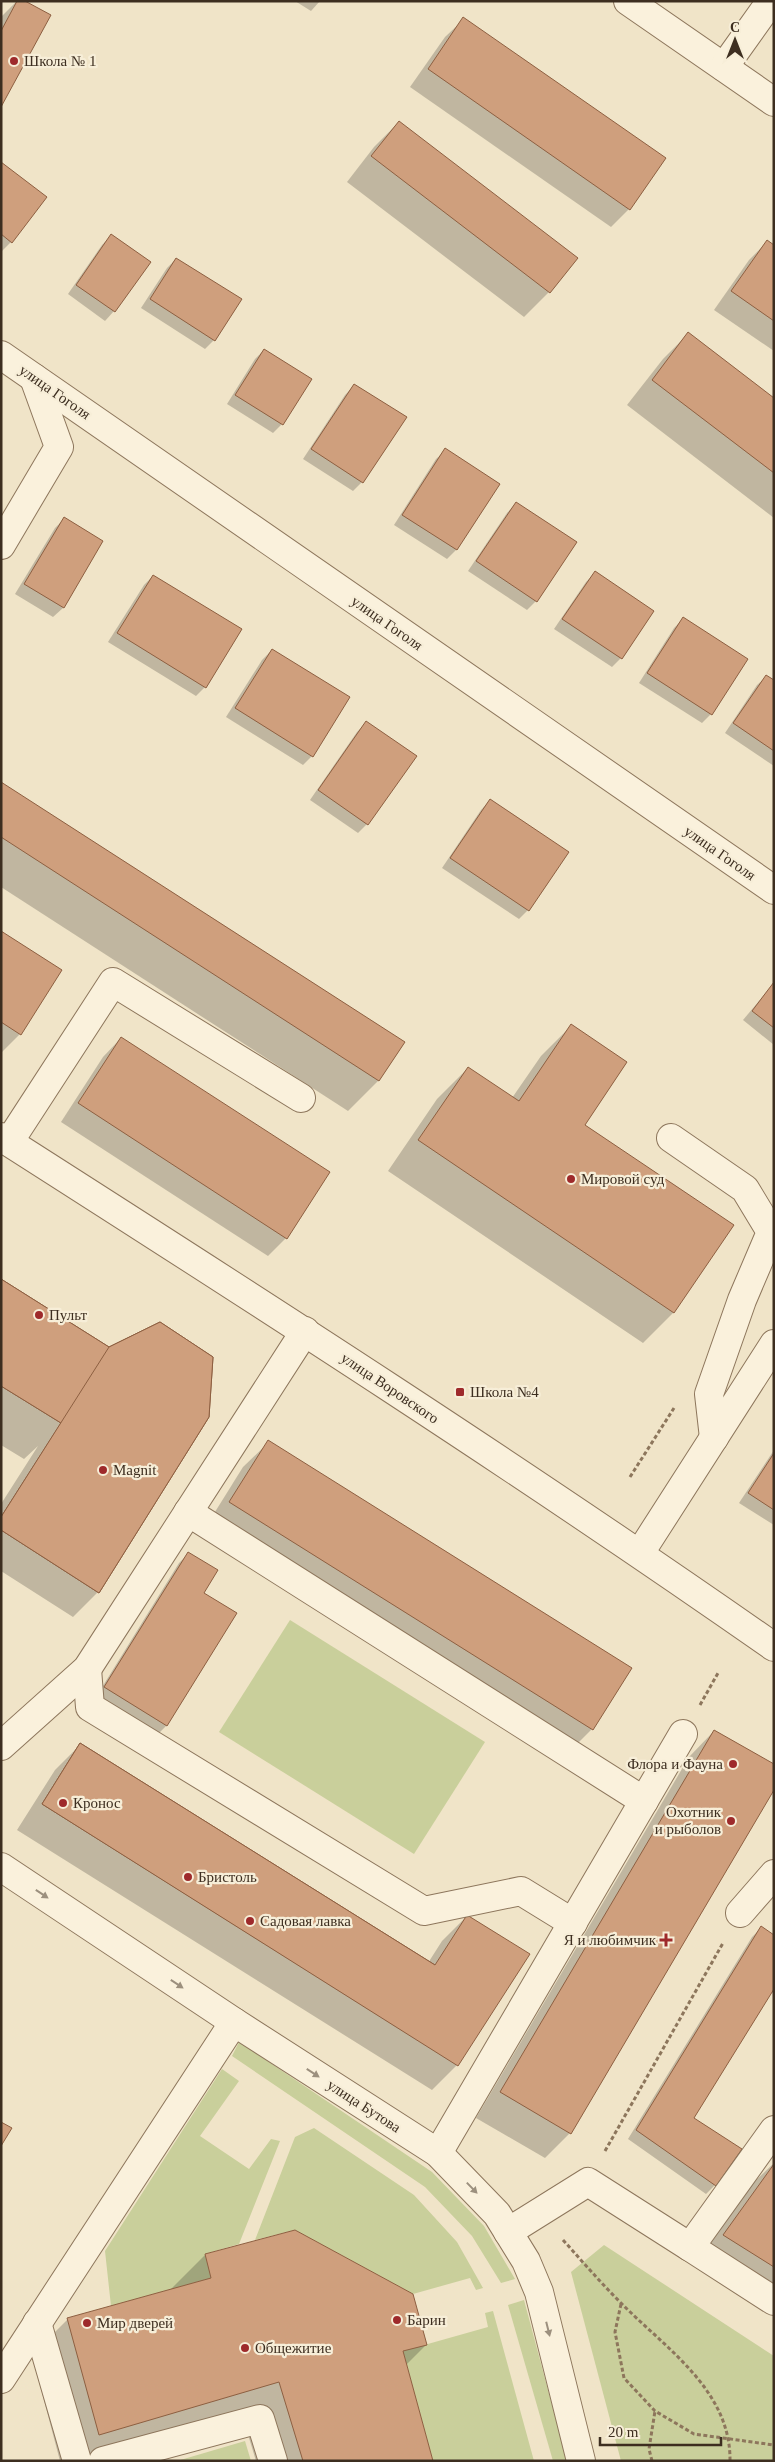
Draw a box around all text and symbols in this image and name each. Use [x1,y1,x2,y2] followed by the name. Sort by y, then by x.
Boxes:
[710,15,760,65] north arrow
[730,20,740,35] text: С
[24,53,96,69] place label: Школа № 1
[8,55,20,67] marker: Школа № 1
[16,362,94,422] street label: улица Гоголя
[348,593,426,653] street label: улица Гоголя
[681,823,759,883] street label: улица Гоголя
[581,1171,665,1187] place label: Мировой суд
[565,1173,577,1185] marker: Мировой суд
[49,1307,87,1323] place label: Пульт
[33,1309,45,1321] marker: Пульт
[338,1349,442,1427] street label: улица Воровского
[470,1384,539,1400] place label: Школа №4
[454,1386,466,1398] marker: Школа №4
[113,1462,157,1478] place label: Magnit
[97,1464,109,1476] marker: Magnit
[627,1756,723,1772] place label: Флора и Фауна
[727,1758,739,1770] marker: Флора и Фауна
[73,1795,121,1811] place label: Кронос
[57,1797,69,1809] marker: Кронос
[655,1804,722,1837] place label: Охотник и рыболов
[725,1815,737,1827] marker: Охотник и рыболов
[198,1869,257,1885] place label: Бристоль
[182,1871,194,1883] marker: Бристоль
[35,1889,49,1899] one-way arrow
[260,1913,351,1929] place label: Садовая лавка
[244,1915,256,1927] marker: Садовая лавка
[564,1932,657,1948] place label: Я и любимчик
[660,1934,672,1946] marker: Я и любимчик
[170,1979,184,1989] one-way arrow
[306,2068,320,2078] one-way arrow
[324,2076,404,2136] street label: улица Бутова
[466,2182,478,2194] one-way arrow
[407,2312,446,2328] place label: Барин
[391,2314,403,2326] marker: Барин
[97,2315,173,2331] place label: Мир дверей
[81,2317,93,2329] marker: Мир дверей
[544,2321,552,2336] one-way arrow
[255,2340,332,2356] place label: Общежитие
[239,2342,251,2354] marker: Общежитие
[600,2414,721,2446] scale bar
[608,2424,639,2440] text: 20 m

